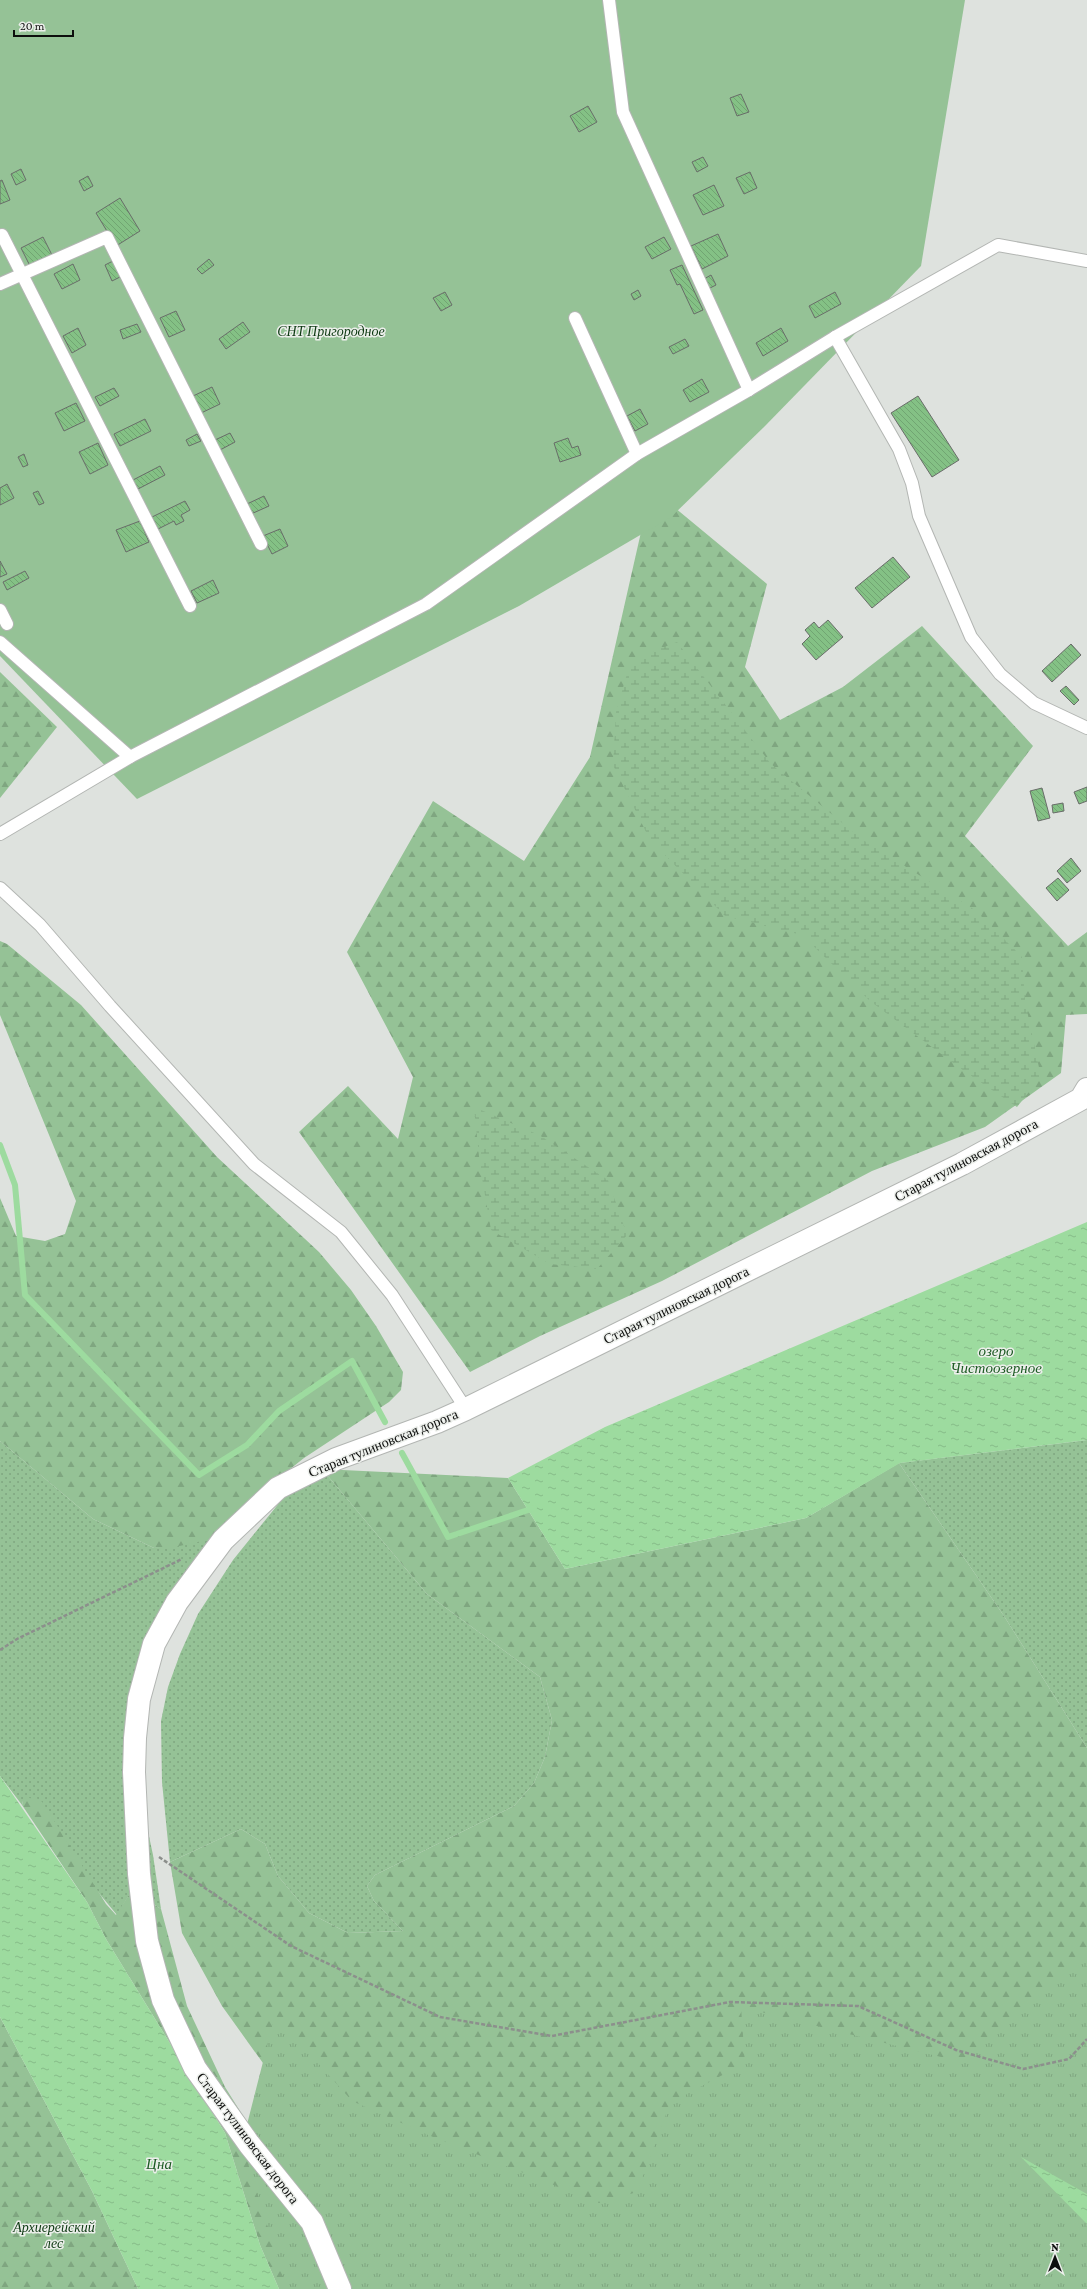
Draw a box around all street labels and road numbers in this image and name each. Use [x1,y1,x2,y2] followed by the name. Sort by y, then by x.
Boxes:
[892,1115,1041,1205] street label: Старая тулиновская дорога
[601,1262,752,1347] street label: Старая тулиновская дорога
[306,1405,461,1480] street label: Старая тулиновская дорога
[193,2069,303,2207] street label: Старая тулиновская дорога

